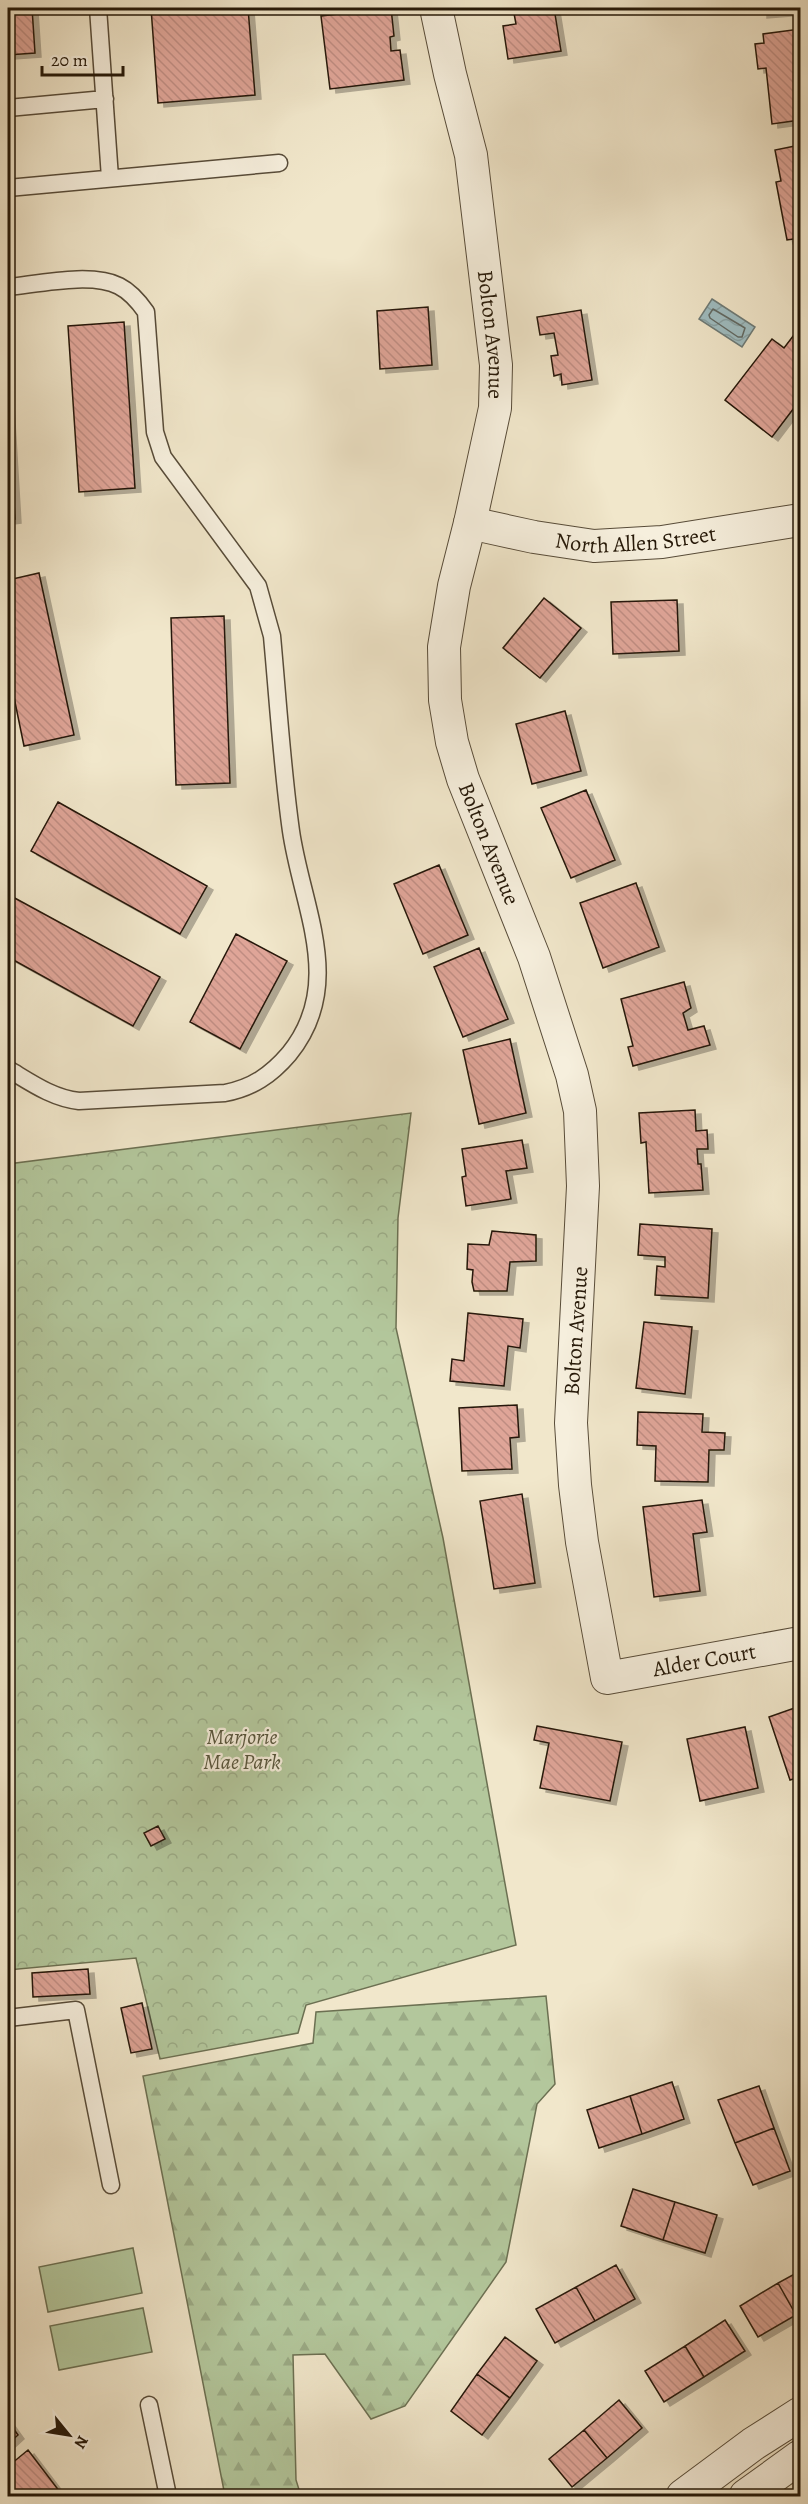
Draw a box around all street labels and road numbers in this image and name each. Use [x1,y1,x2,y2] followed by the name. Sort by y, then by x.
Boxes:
[470,269,511,399] street label: Bolton Avenue
[553,519,718,561] street label: North Allen Street
[451,778,527,909] street label: Bolton Avenue
[557,1265,595,1397] street label: Bolton Avenue
[649,1636,758,1685] street label: Alder Court

